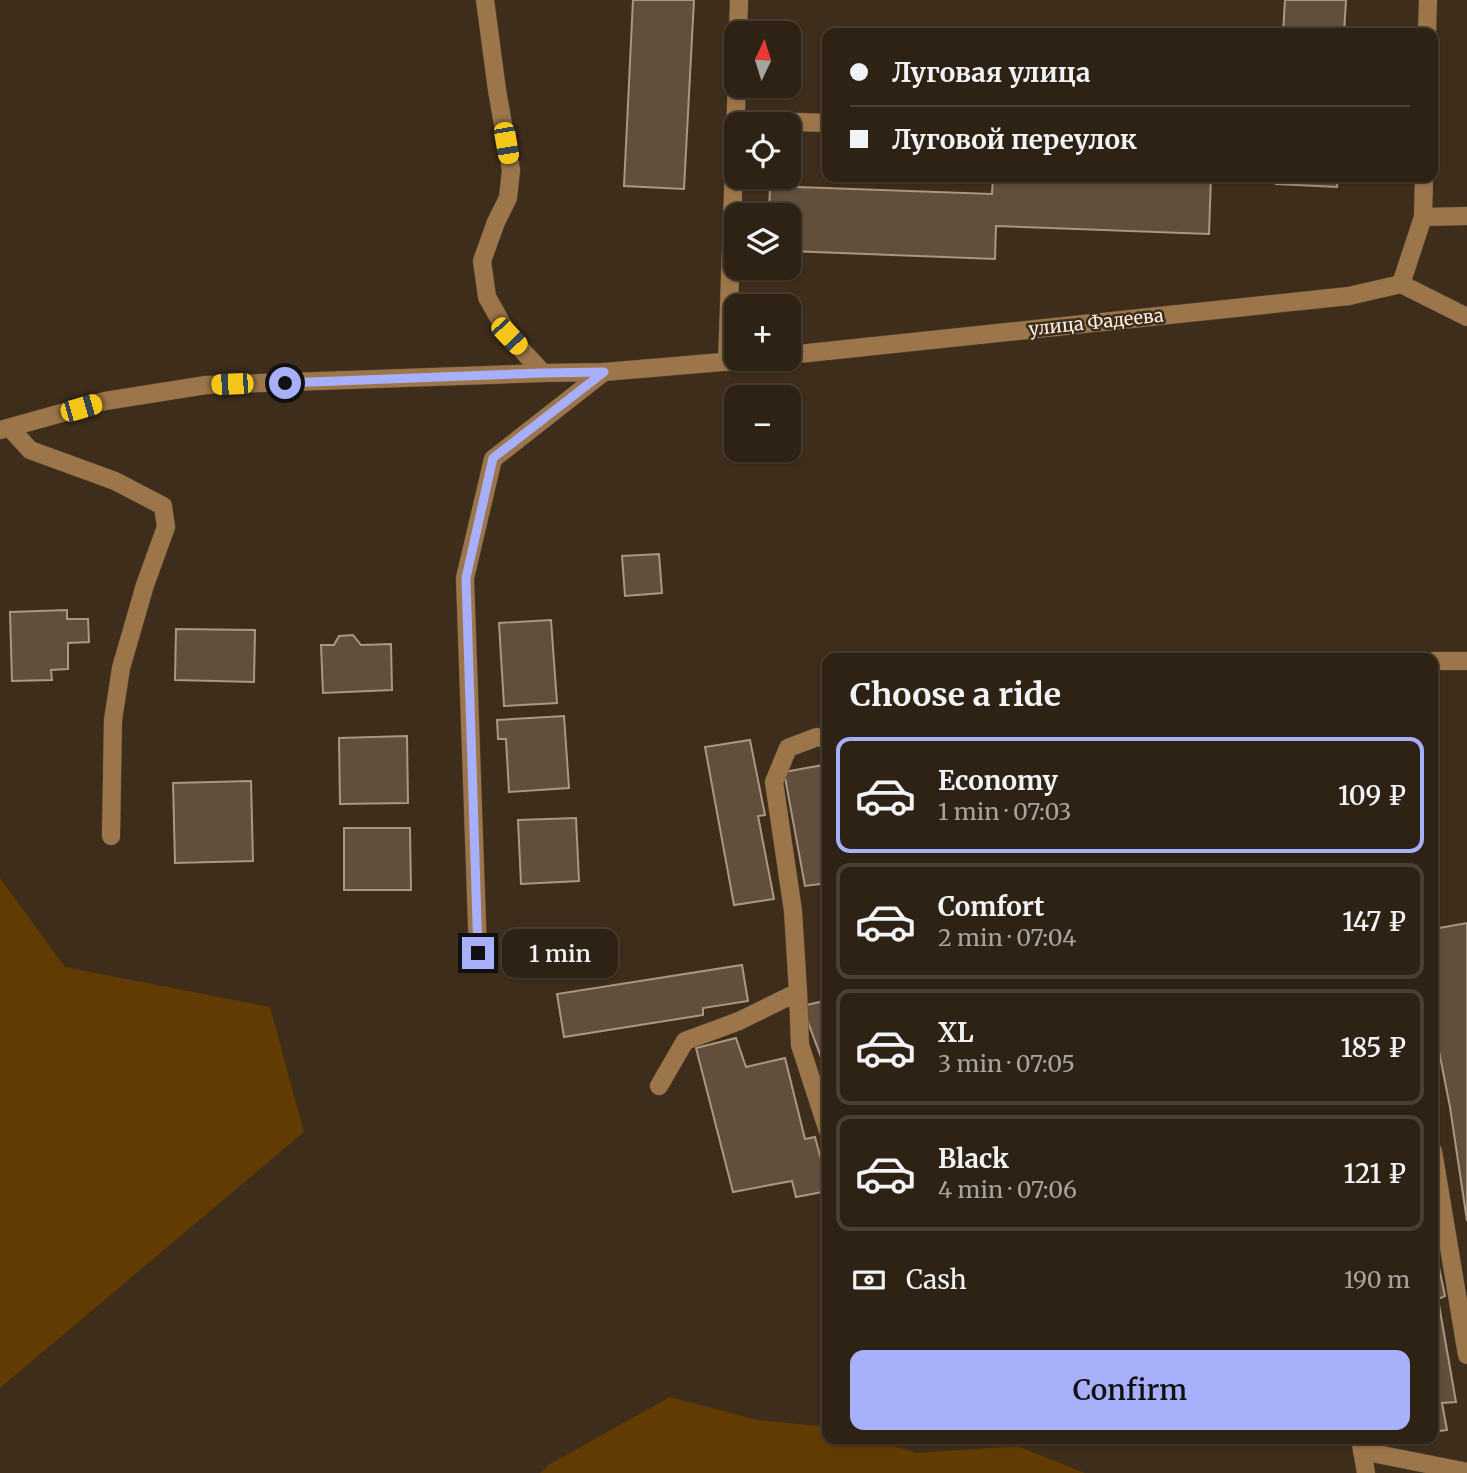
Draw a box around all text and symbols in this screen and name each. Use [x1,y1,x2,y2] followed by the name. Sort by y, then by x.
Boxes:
[724,21,802,98] north arrow
[724,21,801,462] map controls
[892,56,1091,89] text: Луговая улица
[724,112,801,189] button: locate
[493,120,520,166] car
[892,123,1137,156] text: Луговой переулок
[724,203,801,280] button: layers
[724,294,801,371] button: +
[1027,303,1165,341] street label: улица Фадеева
[487,313,532,359] car
[269,367,301,399] route start
[211,373,254,395] car
[724,385,801,462] button: −
[58,392,105,424] car
[850,675,1061,715] text: Choose a ride
[854,764,917,827] icon: car
[938,764,1058,797] text: Economy
[1338,779,1406,812] text: 109 ₽
[938,797,1071,826] text: 1 min · 07:03
[854,890,917,953] icon: car
[938,890,1044,923] text: Comfort
[1342,905,1406,938] text: 147 ₽
[938,923,1077,952] text: 2 min · 07:04
[503,928,618,978] callout: 1 min
[462,937,494,969] route end
[529,939,591,968] text: 1 min
[854,1016,917,1079] icon: car
[938,1016,974,1049] text: XL
[1341,1031,1406,1064] text: 185 ₽
[938,1049,1075,1078] text: 3 min · 07:05
[854,1142,917,1205] icon: car
[938,1142,1009,1175] text: Black
[1343,1157,1406,1190] text: 121 ₽
[938,1175,1077,1204] text: 4 min · 07:06
[850,1261,888,1299] icon: cash
[906,1263,967,1296] text: Cash
[1344,1265,1410,1294] text: 190 m
[850,1350,1410,1430] button: Confirm

